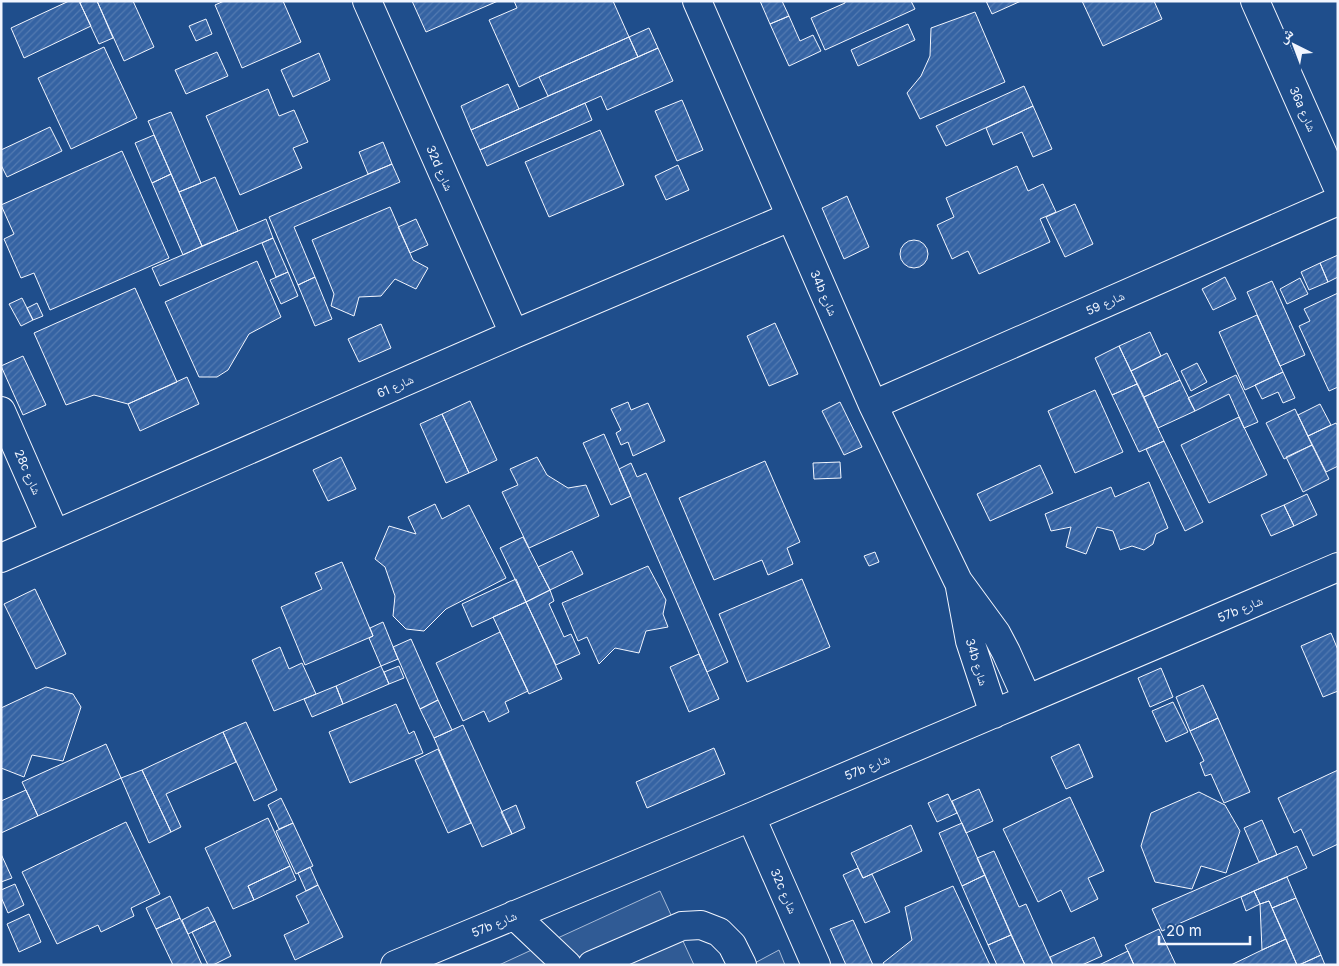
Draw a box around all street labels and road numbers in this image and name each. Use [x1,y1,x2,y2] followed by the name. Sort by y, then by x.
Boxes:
[1286,84,1320,134] street label: 36a شارع
[422,143,457,194] street label: 32d شارع
[806,268,841,319] street label: 34b شارع
[1083,288,1127,319] street label: شارع 59
[374,371,416,402] street label: شارع 61
[11,447,45,497] street label: 28c شارع
[1215,593,1265,626] street label: 57b شارع
[962,637,991,688] street label: 34b شارع
[842,751,892,784] street label: 57b شارع
[767,866,801,916] street label: 32c شارع
[469,908,519,941] street label: 57b شارع

